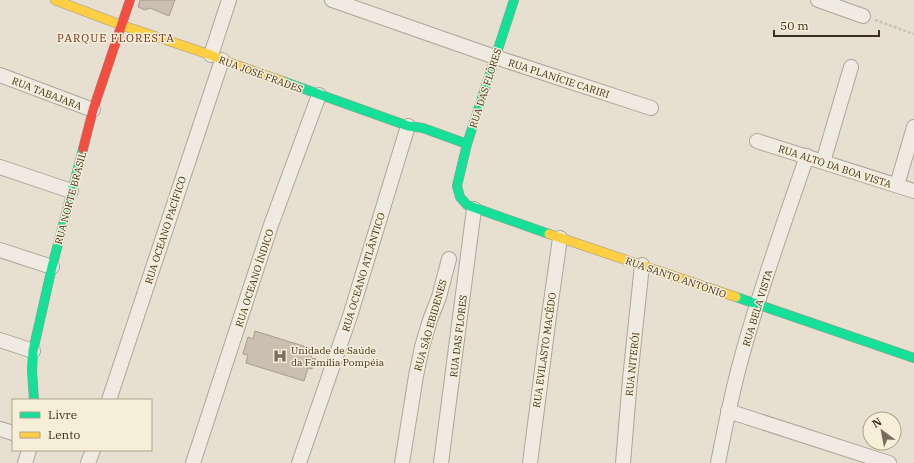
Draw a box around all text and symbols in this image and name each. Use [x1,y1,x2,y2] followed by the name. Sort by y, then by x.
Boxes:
[774,12,879,38] scale bar
[780,18,809,33] text: 50 m
[57,31,175,45] district label: PARQUE FLORESTA
[466,47,505,130] street label: RUA DAS FLÔRES
[217,53,305,96] street label: RUA JOSÉ FRADES
[507,56,611,101] street label: RUA PLANÍCIE CARIRI
[10,74,84,113] street label: RUA TABAJARA
[777,142,893,191] street label: RUA ALTO DA BOA VISTA
[52,150,89,246] street label: RUA NORTE BRASIL
[142,175,189,286] street label: RUA OCEANO PACÍFICO
[339,211,388,333] street label: RUA OCEANO ATLÂNTICO
[232,227,276,329] street label: RUA OCEANO ÍNDICO
[624,254,728,301] street label: RUA SANTO ANTÔNIO
[740,268,775,348] street label: RUA BELA VISTA
[411,278,450,373] street label: RUA SÃO EBIDENES
[530,292,559,409] street label: RUA EVILASTO MACÊDO
[447,294,470,378] street label: RUA DAS FLORES
[623,331,642,397] street label: RUA NITERÓI
[291,344,385,369] place label: Unidade de Saúde da Família Pompéia
[272,348,288,364] hospital icon: Unidade de Saúde da Família Pompéia
[12,399,152,451] legend
[48,407,77,422] text: Livre
[862,411,902,451] north arrow
[869,414,884,431] text: N
[48,427,80,442] text: Lento

